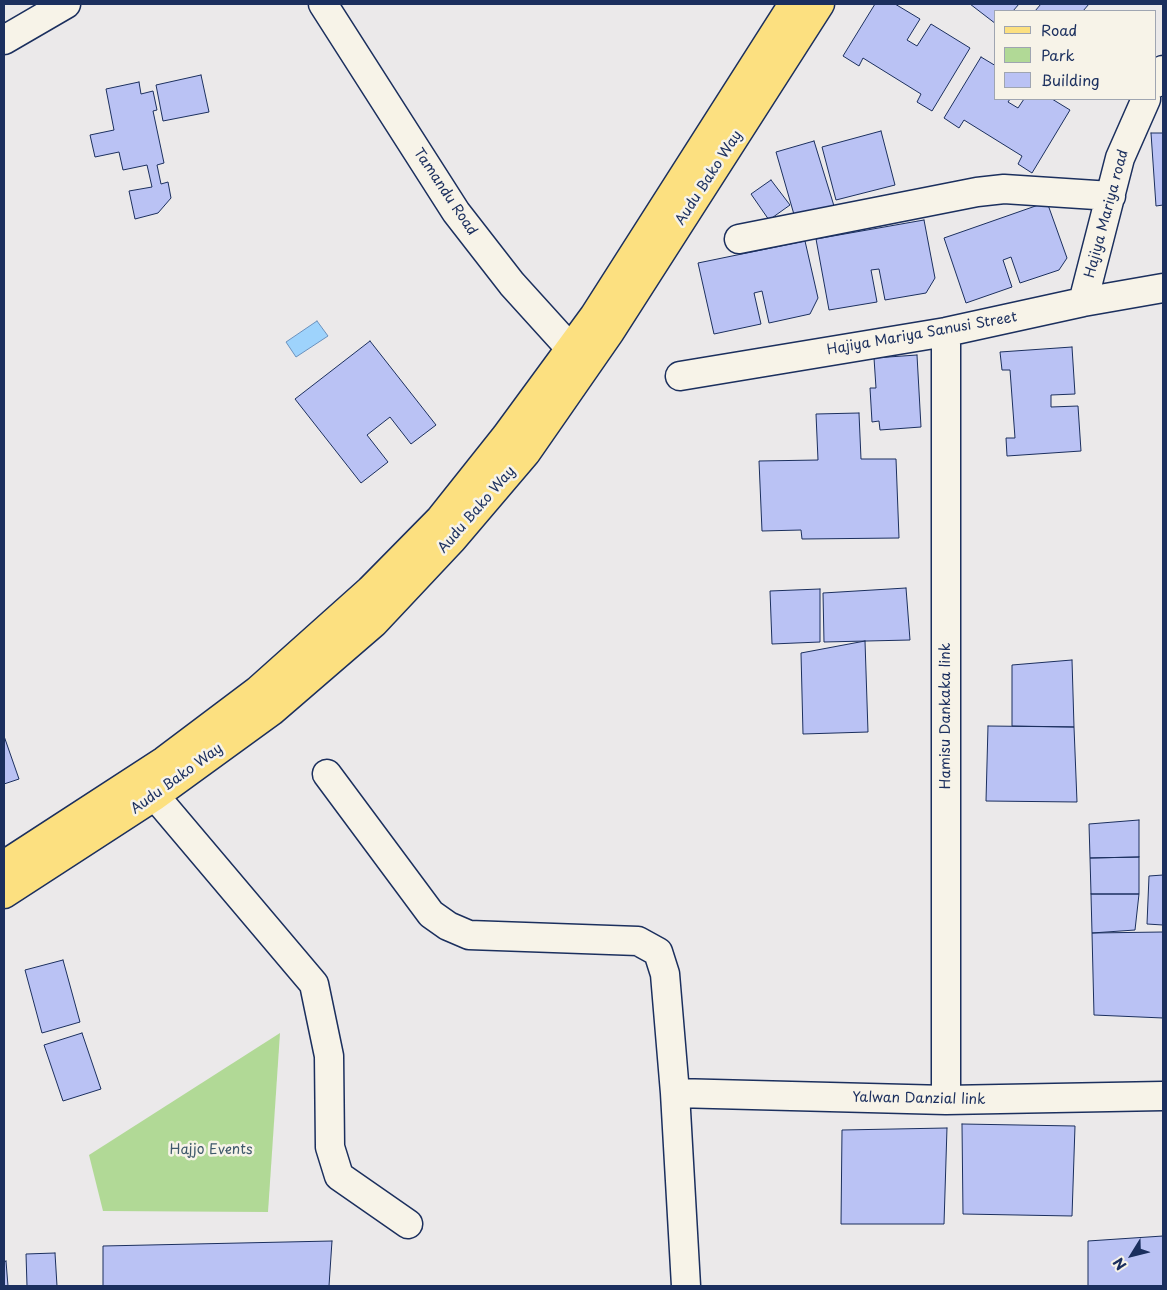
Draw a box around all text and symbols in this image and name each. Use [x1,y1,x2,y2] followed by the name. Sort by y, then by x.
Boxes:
[994,10,1157,100] legend
[1041,18,1077,41] text: Road
[1041,43,1075,66] text: Park
[1041,68,1100,91] text: Building
[672,128,746,228] street label: Audu Bako Way
[410,145,480,239] street label: Tamandu Road
[1082,148,1132,280] street label: Hajiya Mariya road
[826,309,1018,359] street label: Hajiya Mariya Sanusi Street
[435,463,519,557] street label: Audu Bako Way
[938,643,954,789] street label: Hamisu Dankaka link
[128,740,226,818] street label: Audu Bako Way
[852,1089,986,1109] street label: Yalwan Danzial link
[169,1142,253,1158] park label: Hajjo Events
[1107,1230,1157,1280] north arrow
[1108,1253,1131,1275] text: N

